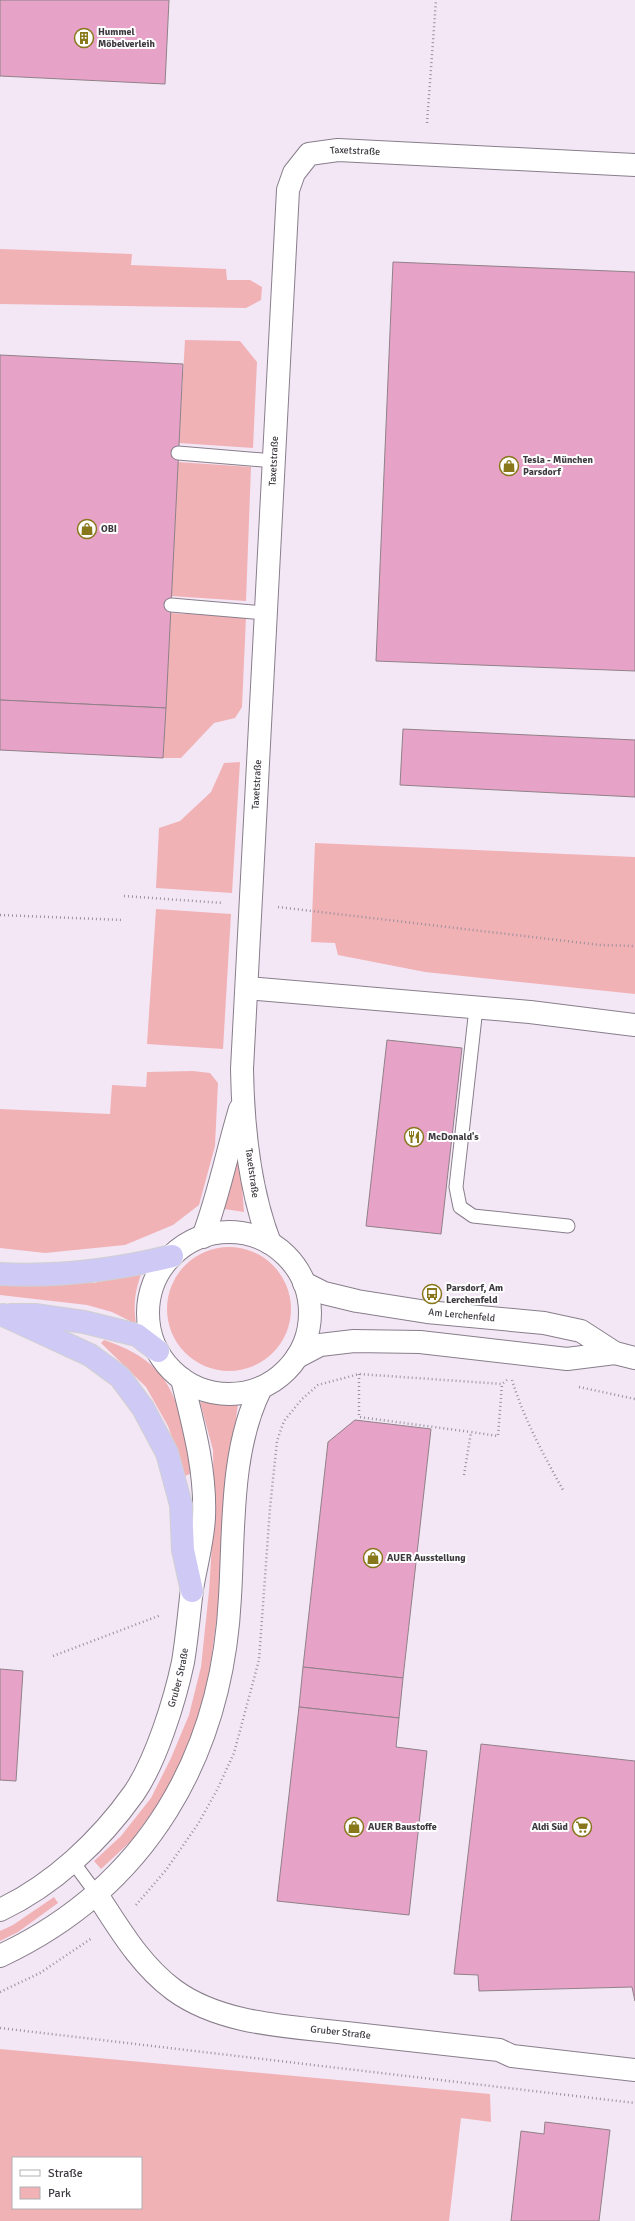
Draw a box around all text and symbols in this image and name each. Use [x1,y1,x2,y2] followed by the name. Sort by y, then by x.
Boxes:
[98,26,156,50] place label: Hummel Möbelverleih
[73,27,95,49] building icon: Hummel Möbelverleih
[329,144,380,158] street label: Taxetstraße
[267,436,281,486] street label: Taxetstraße
[523,454,594,478] place label: Tesla - München Parsdorf
[498,455,520,477] shop icon: Tesla - München Parsdorf
[76,518,98,540] shop icon: OBI
[101,523,117,535] place label: OBI
[250,759,264,810] street label: Taxetstraße
[403,1126,425,1148] restaurant icon: McDonald's
[428,1131,479,1143] place label: McDonald's
[243,1147,261,1199] street label: Taxetstraße
[446,1282,503,1306] place label: Parsdorf, Am Lerchenfeld
[421,1283,443,1305] bus stop icon: Parsdorf, Am Lerchenfeld
[428,1306,496,1324] street label: Am Lerchenfeld
[362,1547,384,1569] shop icon: AUER Ausstellung
[387,1552,466,1564] place label: AUER Ausstellung
[165,1647,191,1709] street label: Gruber Straße
[343,1816,365,1838] shop icon: AUER Baustoffe
[571,1816,593,1838] supermarket icon: Aldi Süd
[368,1821,437,1833] place label: AUER Baustoffe
[532,1821,569,1833] place label: Aldi Süd
[310,2023,371,2042] street label: Gruber Straße
[12,2157,142,2209] legend
[48,2166,83,2181] text: Straße
[48,2186,71,2201] text: Park

